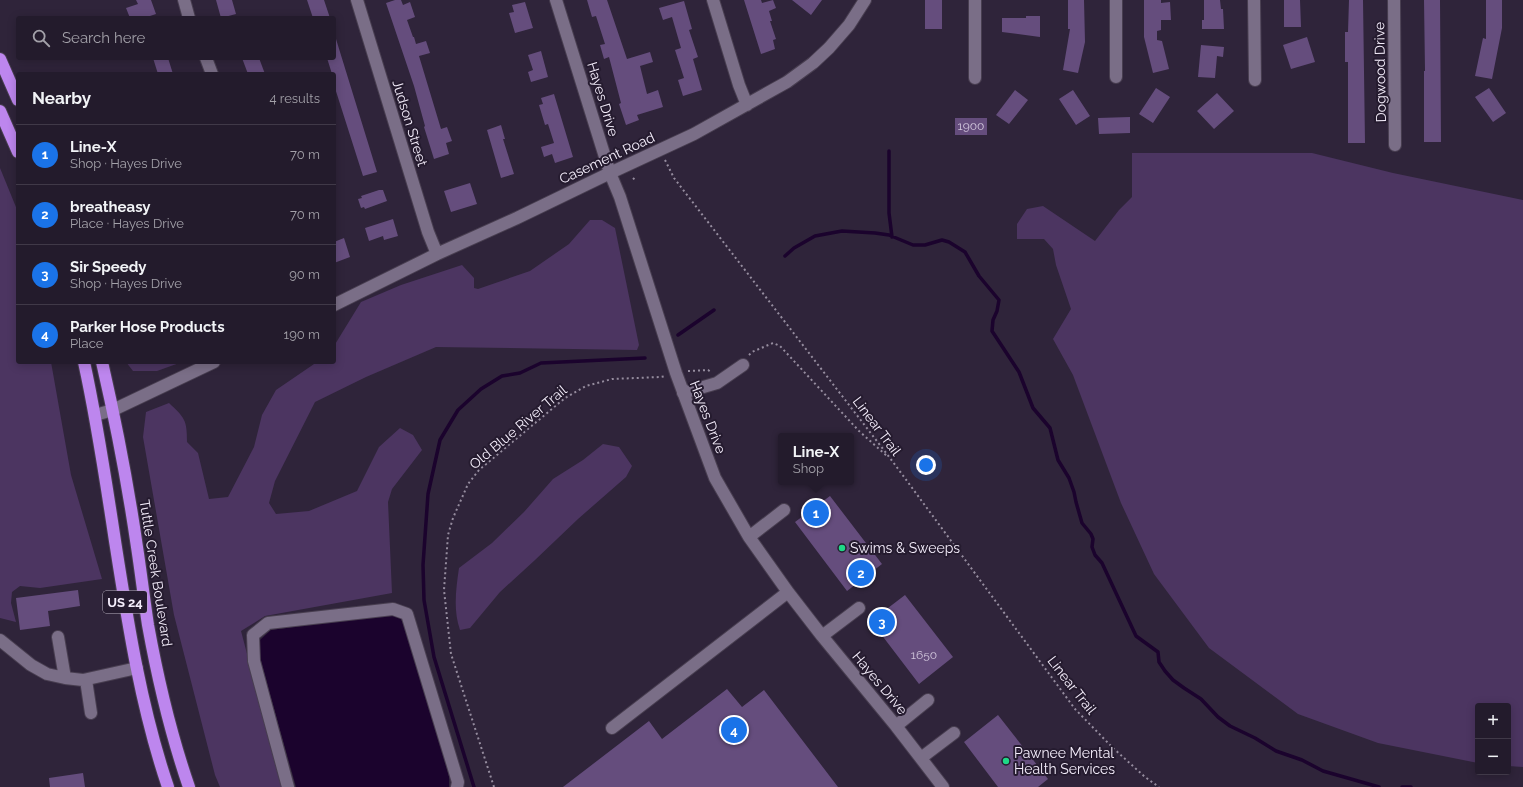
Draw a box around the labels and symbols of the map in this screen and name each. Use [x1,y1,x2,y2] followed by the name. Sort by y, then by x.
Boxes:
[1371,22,1389,122] street label: Dogwood Drive
[584,60,622,138] street label: Hayes Drive
[389,78,431,168] street label: Judson Street
[958,119,984,133] house number: 1900
[557,129,657,187] street label: Casement Road
[687,378,729,456] street label: Hayes Drive
[466,382,570,472] street label: Old Blue River Trail
[850,393,904,459] street label: Linear Trail
[916,455,936,475] your location
[136,498,176,648] street label: Tuttle Creek Boulevard
[803,498,829,528] pin: 1
[850,540,960,556] place label: Swims & Sweeps
[837,543,847,553] marker: Swims & Sweeps
[848,558,874,588] pin: 2
[103,591,147,613] road number: US 24
[869,607,895,637] pin: 3
[849,648,911,718] street label: Hayes Drive
[911,648,937,662] house number: 1650
[1044,653,1100,718] street label: Linear Trail
[721,715,747,745] pin: 4
[1014,745,1115,777] place label: Pawnee Mental Health Services
[1001,756,1011,766] marker: Pawnee Mental Health Services

